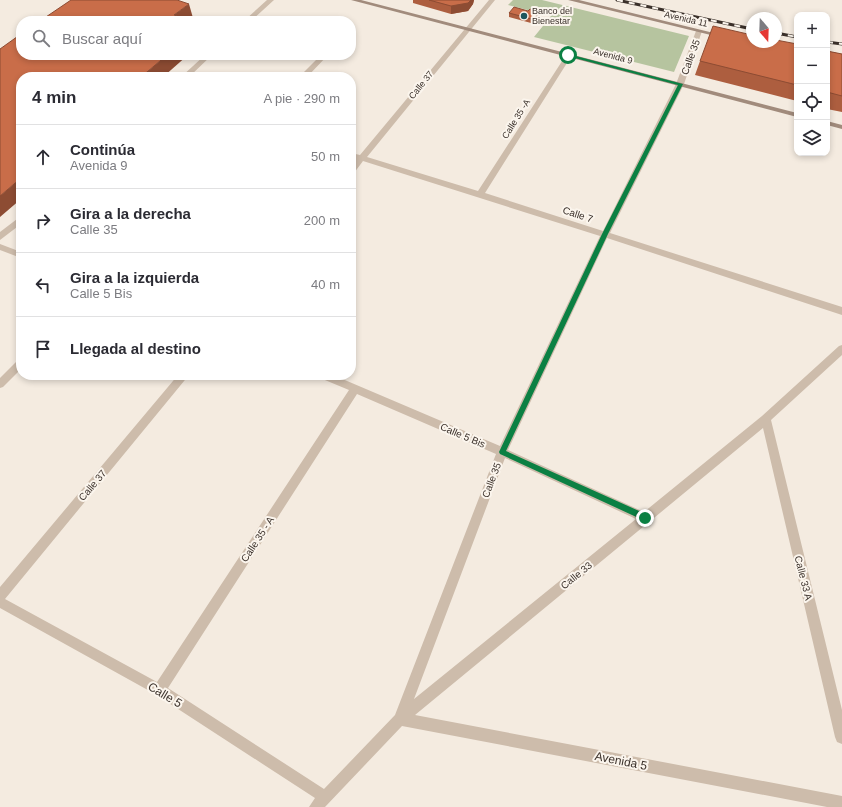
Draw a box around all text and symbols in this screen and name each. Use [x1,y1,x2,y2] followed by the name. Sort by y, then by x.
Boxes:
[532,6,572,26] place label: Banco del Bienestar
[663,9,709,29] street label: Avenida 11
[519,11,529,21] marker: Banco del Bienestar
[746,12,782,48] north arrow
[794,12,830,156] map controls
[794,12,830,48] button: +
[16,16,356,60] search box
[30,27,52,49] icon: search
[62,30,142,47] text: Buscar aquí
[679,38,702,76] street label: Calle 35
[559,46,577,64] route start
[592,46,634,66] street label: Avenida 9
[794,48,830,84] button: −
[407,69,435,101] street label: Calle 37
[794,84,830,120] button: locate
[32,88,76,107] text: 4 min
[263,91,340,106] text: A pie · 290 m
[500,97,532,141] street label: Calle 35 -A
[794,120,830,156] button: layers
[70,141,135,158] text: Continúa
[32,146,54,168] icon: ahead
[311,149,340,164] text: 50 m
[70,158,128,173] text: Avenida 9
[561,204,595,225] street label: Calle 7
[70,205,191,222] text: Gira a la derecha
[32,210,54,232] icon: right
[304,213,340,228] text: 200 m
[70,222,118,237] text: Calle 35
[70,269,199,286] text: Gira a la izquierda
[32,274,54,296] icon: left
[311,277,340,292] text: 40 m
[70,286,132,301] text: Calle 5 Bis
[32,338,54,360] icon: arrive
[70,340,201,357] text: Llegada al destino
[439,421,487,450] street label: Calle 5 Bis
[480,461,503,499] street label: Calle 35
[76,467,109,503] street label: Calle 37
[636,509,654,527] route end
[239,514,276,564] street label: Calle 35 - A
[793,555,814,602] street label: Calle 33 A
[559,559,594,591] street label: Calle 33
[145,679,185,711] street label: Calle 5
[594,749,649,773] street label: Avenida 5

